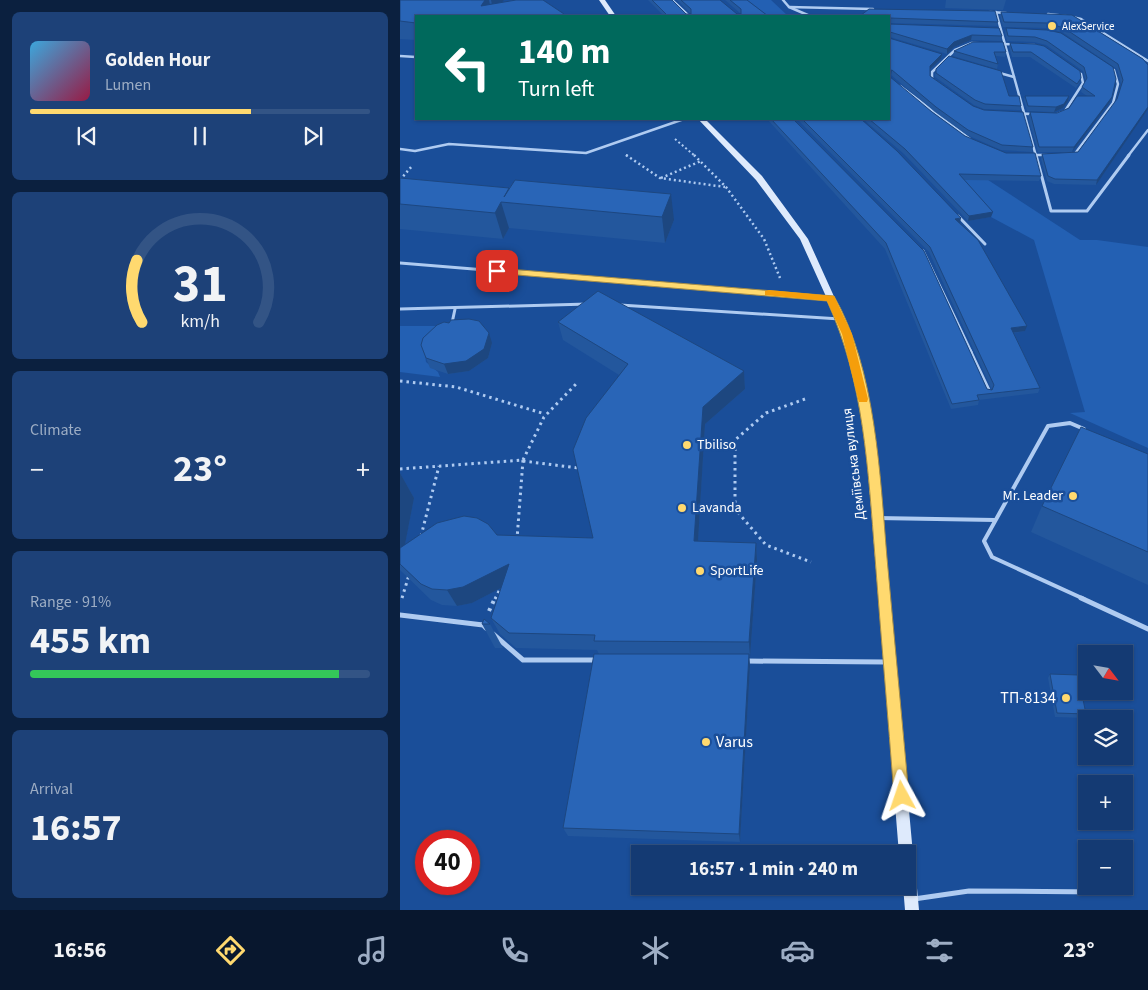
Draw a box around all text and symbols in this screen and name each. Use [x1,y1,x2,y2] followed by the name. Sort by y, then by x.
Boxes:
[1062,19,1115,34] place label: AlexService
[1046,20,1058,32] marker: AlexService
[518,27,610,77] text: 140 m
[435,35,500,100] icon: left
[105,47,210,74] text: Golden Hour
[518,73,594,105] text: Turn left
[105,74,151,96] text: Lumen
[73,122,101,150] icon: previous
[186,122,214,150] icon: pause
[299,122,327,150] icon: next
[173,248,227,322] text: 31
[476,250,518,292] pin
[483,257,511,285] icon: arrive
[180,309,220,334] text: km/h
[837,407,871,521] street label: Деміївська вулиця
[30,419,81,441] text: Climate
[697,435,736,455] place label: Tbiliso
[681,439,693,451] marker: Tbiliso
[173,442,227,496] text: 23°
[30,450,44,490] text: −
[356,450,370,490] text: +
[1002,486,1063,506] place label: Mr. Leader
[1067,490,1079,502] marker: Mr. Leader
[692,498,742,518] place label: Lavanda
[676,502,688,514] marker: Lavanda
[710,561,764,581] place label: SportLife
[694,565,706,577] marker: SportLife
[30,591,111,613] text: Range · 91%
[30,614,151,668] text: 455 km
[1078,645,1132,700] north arrow
[1078,645,1133,895] map controls
[1000,687,1056,709] place label: ТП-8134
[1060,692,1072,704] marker: ТП-8134
[1078,710,1133,765] button: layers
[716,731,753,753] place label: Varus
[700,736,712,748] marker: Varus
[875,769,927,821] position arrow
[1078,775,1133,830] button: +
[30,778,73,800] text: Arrival
[30,801,122,855] text: 16:57
[415,830,480,895] speed limit sign: 40
[1078,840,1133,895] button: −
[689,856,858,883] text: 16:57 · 1 min · 240 m
[213,933,248,968] icon: directions
[355,933,390,968] icon: music
[497,933,532,968] icon: phone
[638,933,673,968] icon: climate
[780,933,815,968] icon: car
[922,933,957,968] icon: filters
[53,934,106,966] text: 16:56
[1063,934,1095,966] text: 23°

